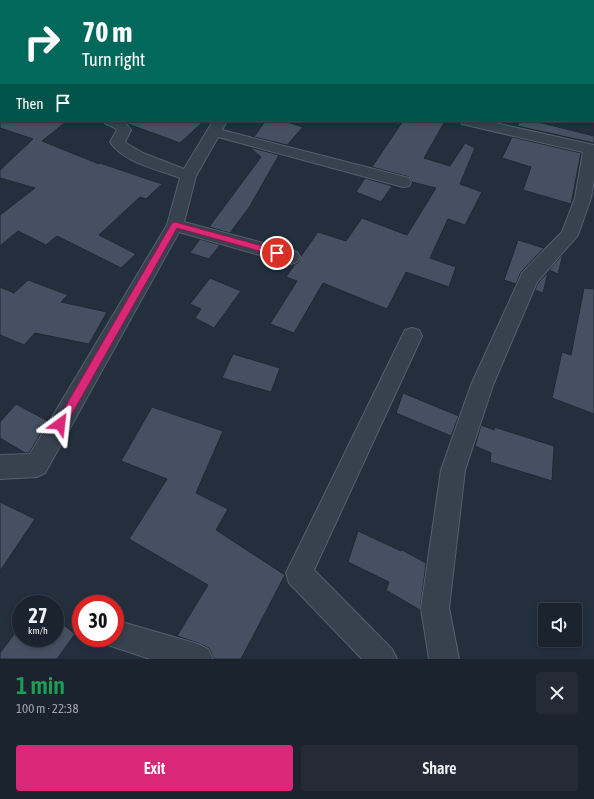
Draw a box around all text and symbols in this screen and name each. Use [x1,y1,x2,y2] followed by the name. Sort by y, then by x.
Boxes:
[16,16,68,68] icon: right
[82,16,132,48] text: 70 m
[82,49,145,70] text: Turn right
[52,92,74,114] icon: arrive
[16,95,44,112] text: Then
[260,236,294,270] pin
[266,242,288,264] icon: arrive
[39,403,81,445] position arrow
[72,595,124,647] speed limit sign: 30
[538,603,582,647] map controls
[538,603,582,647] button: sound
[29,604,47,627] text: 27
[28,625,48,636] text: km/h
[16,672,65,699] text: 1 min
[536,672,578,714] button: close
[16,701,79,716] text: 100 m · 22:38
[16,745,293,791] button: Exit
[301,745,578,791] button: Share

